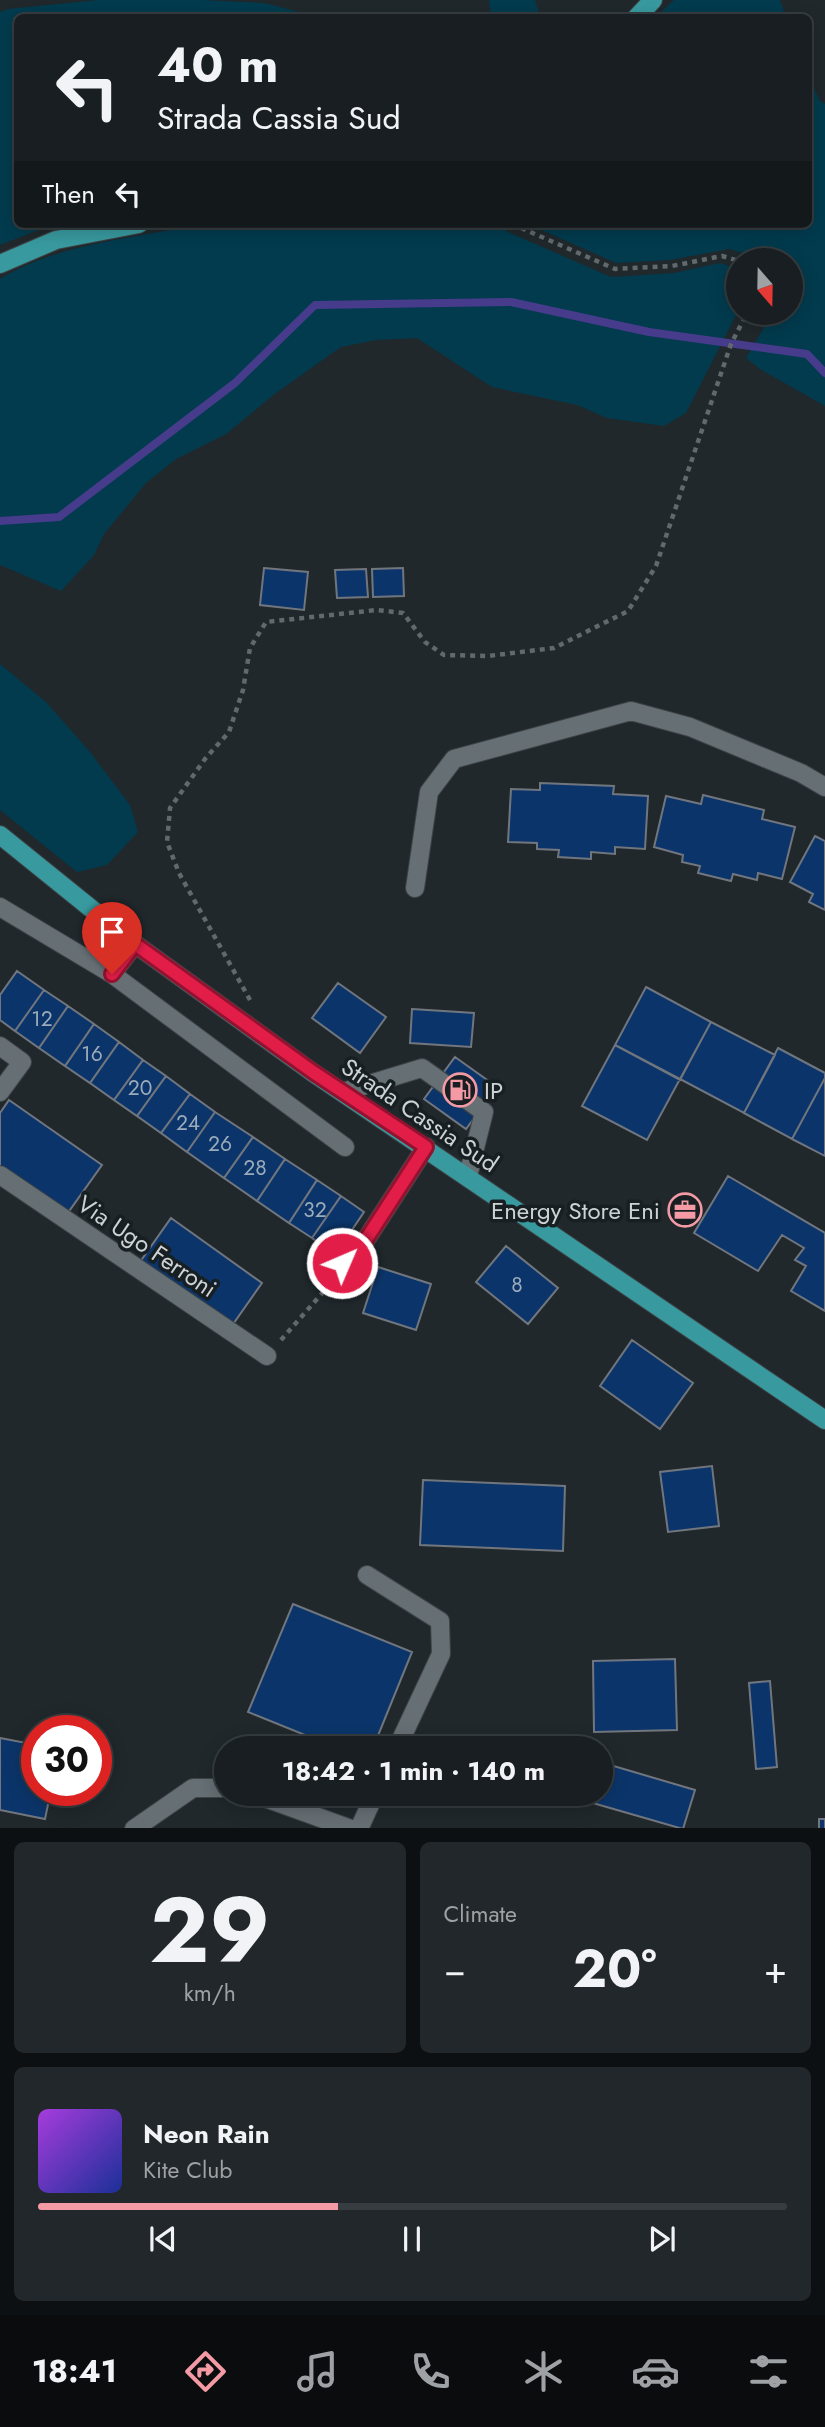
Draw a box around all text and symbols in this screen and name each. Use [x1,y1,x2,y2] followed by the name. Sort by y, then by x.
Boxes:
[157,30,279,100] text: 40 m
[42,42,133,133] icon: left
[157,95,401,141] text: Strada Cassia Sud
[42,175,95,213] text: Then
[109,175,147,213] icon: left
[726,248,803,326] north arrow
[726,248,803,325] map controls
[82,902,142,974] pin
[93,913,131,951] icon: arrive
[31,1004,53,1034] house number: 12
[81,1039,103,1069] house number: 16
[334,1049,506,1181] street label: Strada Cassia Sud
[441,1071,479,1109] fuel station icon: IP
[128,1073,152,1103] house number: 20
[484,1073,503,1108] place label: IP
[176,1108,200,1138] house number: 24
[208,1129,232,1159] house number: 26
[243,1153,267,1183] house number: 28
[70,1186,224,1306] street label: Via Ugo Ferroni
[666,1191,704,1229] office icon: Energy Store Eni
[491,1193,660,1228] place label: Energy Store Eni
[303,1195,327,1225] house number: 32
[305,1226,379,1300] position arrow
[511,1270,523,1300] house number: 8
[21,1715,112,1806] speed limit sign: 30
[282,1752,545,1790] text: 18:42 · 1 min · 140 m
[149,1865,270,1996] text: 29
[444,1897,517,1931] text: Climate
[573,1931,657,2007] text: 20°
[444,1942,466,1997] text: −
[764,1942,787,1997] text: +
[184,1976,236,2010] text: km/h
[143,2115,270,2153] text: Neon Rain
[143,2153,232,2187] text: Kite Club
[144,2220,182,2258] icon: previous
[393,2220,431,2258] icon: pause
[643,2220,681,2258] icon: next
[181,2347,230,2396] icon: directions
[293,2347,342,2396] icon: music
[406,2347,455,2396] icon: phone
[519,2347,568,2396] icon: climate
[631,2347,680,2396] icon: car
[744,2347,793,2396] icon: filters
[32,2348,117,2394] text: 18:41

